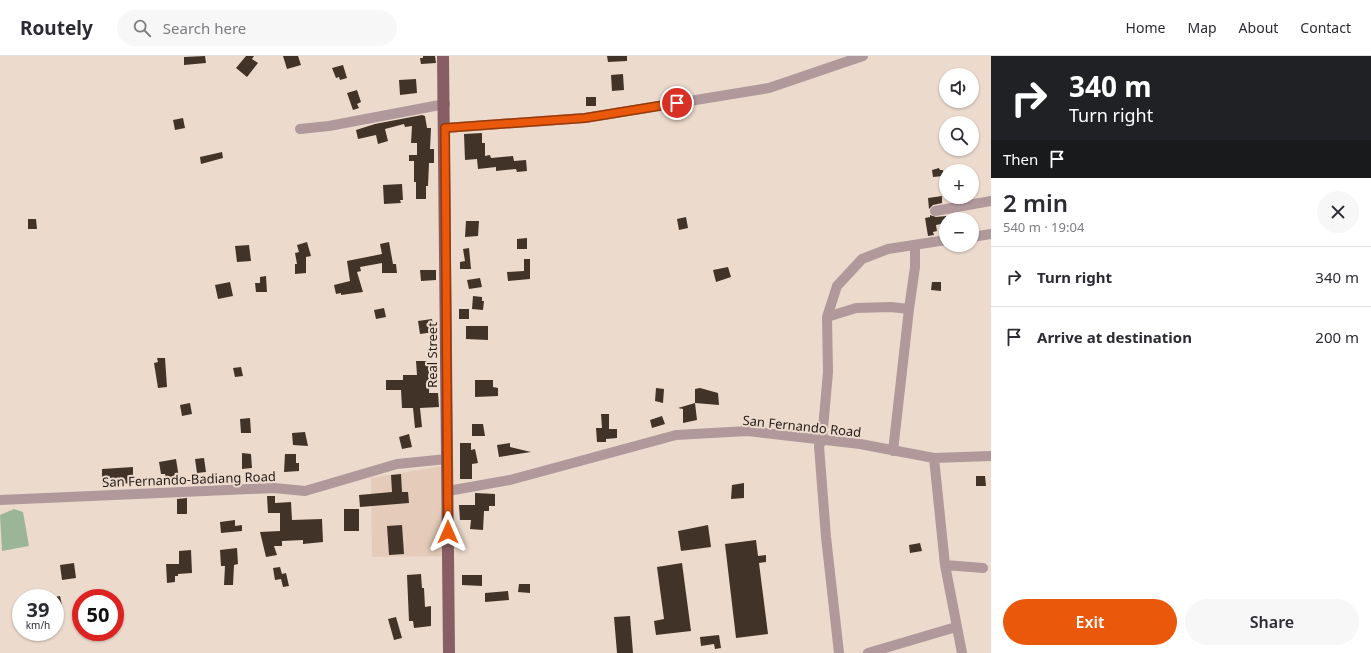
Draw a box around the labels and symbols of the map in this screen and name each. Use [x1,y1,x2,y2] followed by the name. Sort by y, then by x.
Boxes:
[660,86,694,120] pin
[423,322,441,388] street label: Real Street
[742,411,862,441] street label: San Fernando Road
[102,467,276,491] street label: San Fernando-Badiang Road
[427,511,469,553] position arrow
[72,589,124,641] speed limit sign: 50

